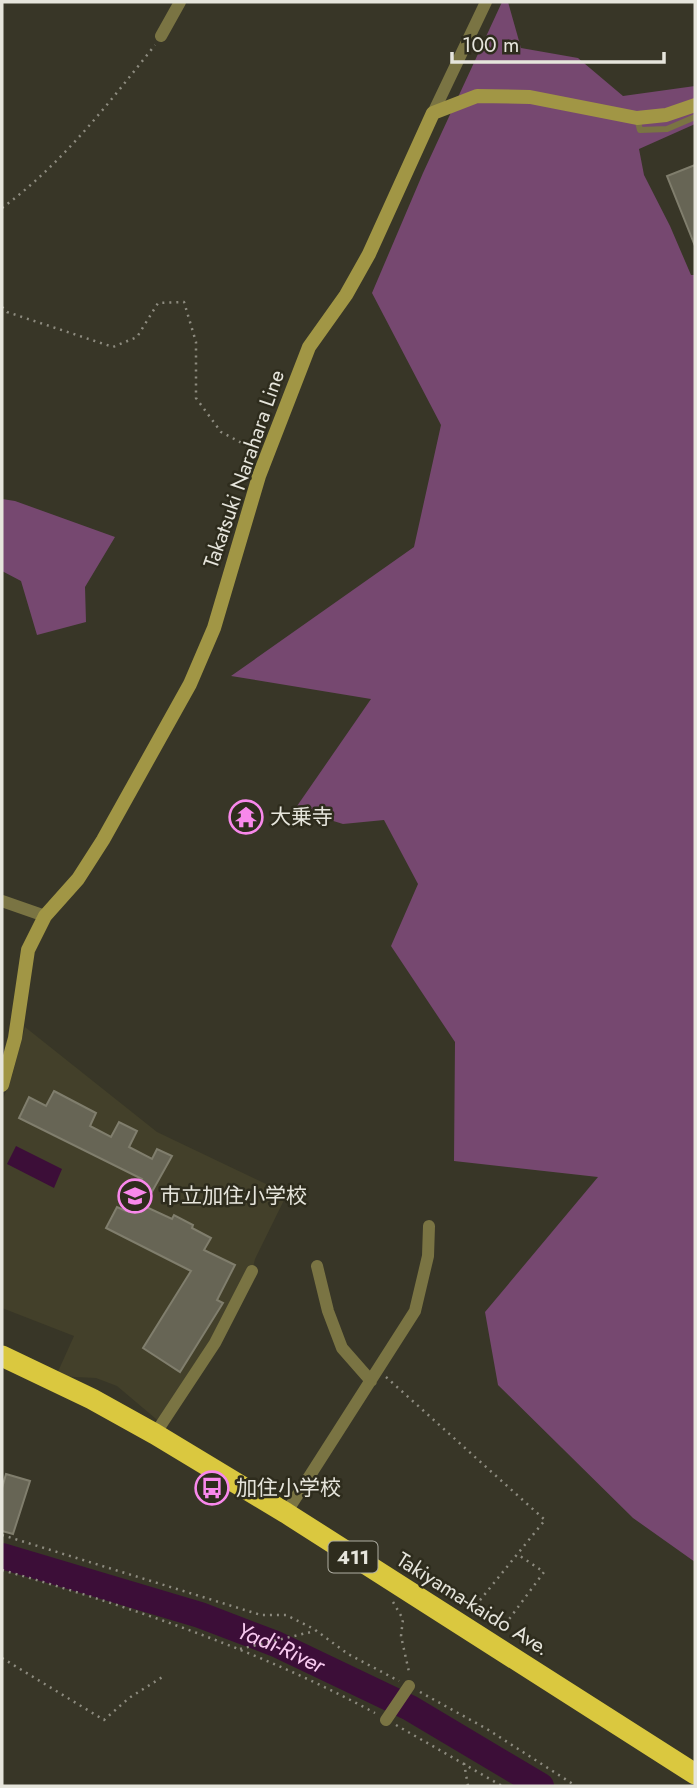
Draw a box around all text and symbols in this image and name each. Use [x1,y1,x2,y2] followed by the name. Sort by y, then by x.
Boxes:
[452,21,664,65] scale bar
[462,30,519,60] text: 100 m
[196,366,292,572] street label: Takatsuki Narahara Line
[227,798,265,836] temple icon: 大乗寺
[270,802,333,832] place label: 大乗寺
[116,1177,154,1215] school or university icon: 市立加住小学校
[160,1181,307,1211] place label: 市立加住小学校
[193,1469,231,1507] bus stop icon: 加住小学校
[236,1473,341,1503] place label: 加住小学校
[328,1541,378,1572] road number: 411
[391,1545,555,1663] street label: Takiyama-kaido Ave.
[232,1614,332,1683] water label: Yadi-River

